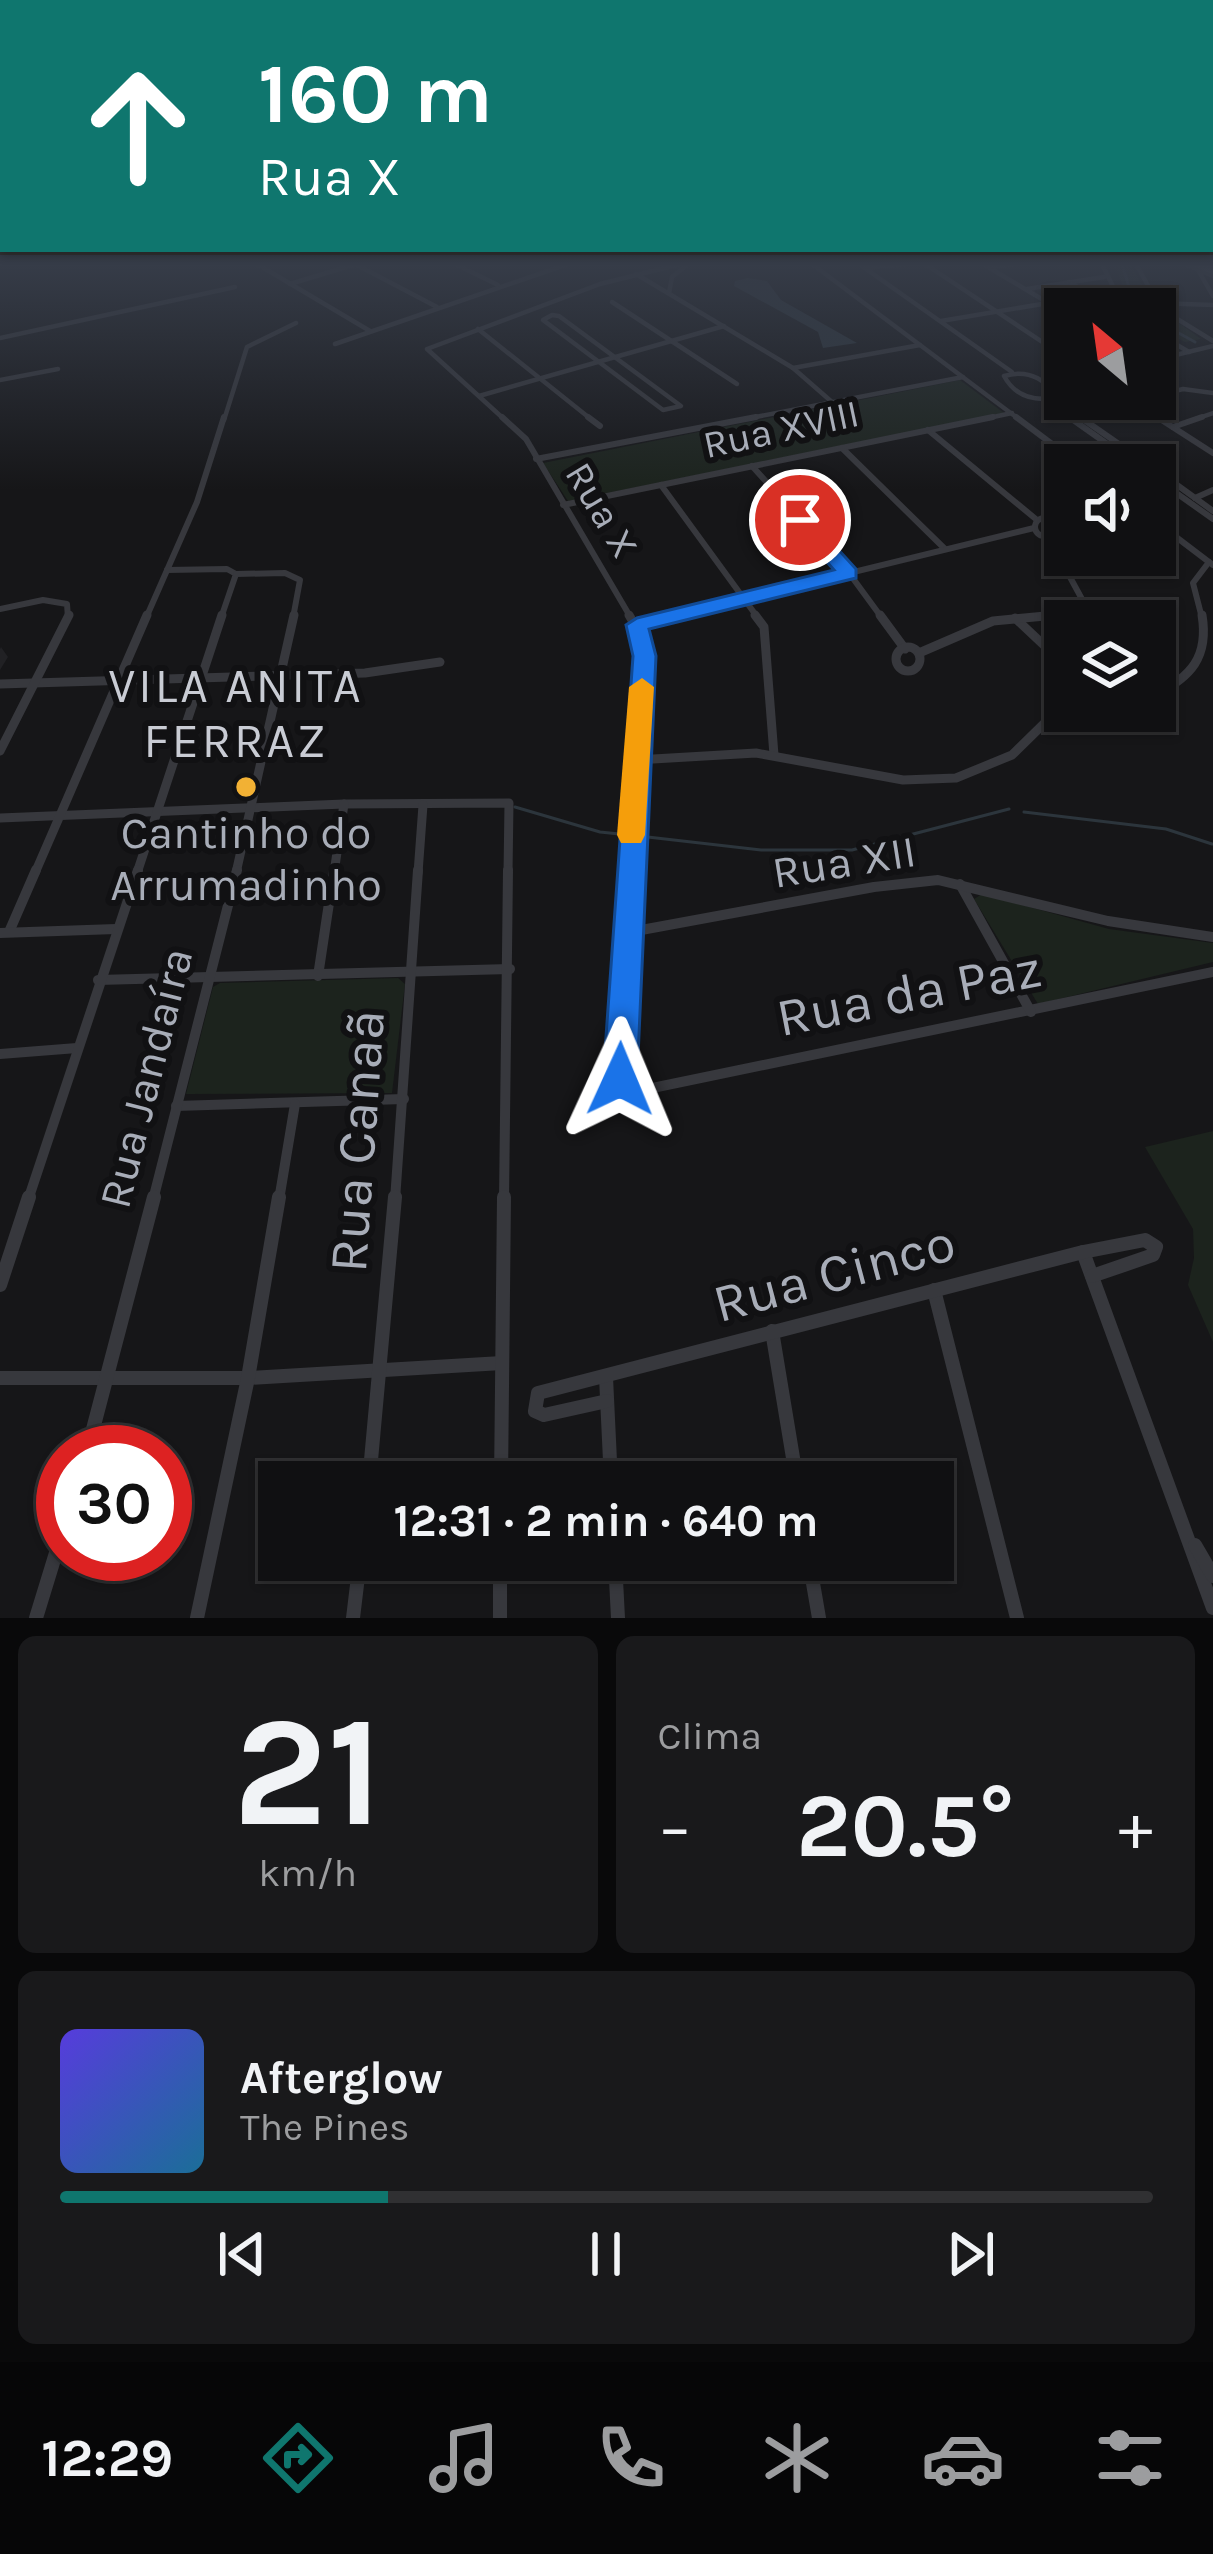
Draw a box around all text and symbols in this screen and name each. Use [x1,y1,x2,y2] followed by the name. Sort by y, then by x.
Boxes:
[258,45,493,143] text: 160 m
[60,48,216,204] icon: ahead
[258,145,401,209] text: Rua X
[1044,288,1176,420] north arrow
[1044,288,1176,732] map controls
[699,390,863,468] street label: Rua XVIII
[1044,444,1176,576] button: sound
[556,454,648,566] street label: Rua X
[749,469,851,571] pin
[767,487,833,553] icon: arrive
[1044,600,1176,732] button: layers
[108,658,364,769] district label: VILA ANITA FERRAZ
[233,774,259,800] marker: Cantinho do Arrumadinho
[110,807,382,911] place label: Cantinho do Arrumadinho
[769,825,919,899] street label: Rua XII
[771,936,1047,1050] street label: Rua da Paz
[89,943,203,1213] street label: Rua Jandaíra
[316,1007,398,1275] street label: Rua Canaã
[557,1016,683,1142] position arrow
[706,1210,962,1336] street label: Rua Cinco
[36,1425,192,1581] speed limit sign: 30
[393,1495,819,1547] text: 12:31 · 2 min · 640 m
[233,1681,383,1863] text: 21
[658,1713,762,1759] text: Clima
[796,1773,1014,1879] text: 20.5°
[658,1788,692,1866] text: −
[1118,1788,1153,1866] text: +
[258,1850,357,1896] text: km/h
[240,2052,443,2104] text: Afterglow
[240,2104,410,2150] text: The Pines
[209,2221,275,2287] icon: previous
[573,2221,639,2287] icon: pause
[938,2221,1004,2287] icon: next
[256,2416,340,2500] icon: directions
[422,2416,506,2500] icon: music
[589,2416,673,2500] icon: phone
[755,2416,839,2500] icon: climate
[921,2416,1005,2500] icon: car
[1088,2416,1172,2500] icon: filters
[41,2426,173,2490] text: 12:29

